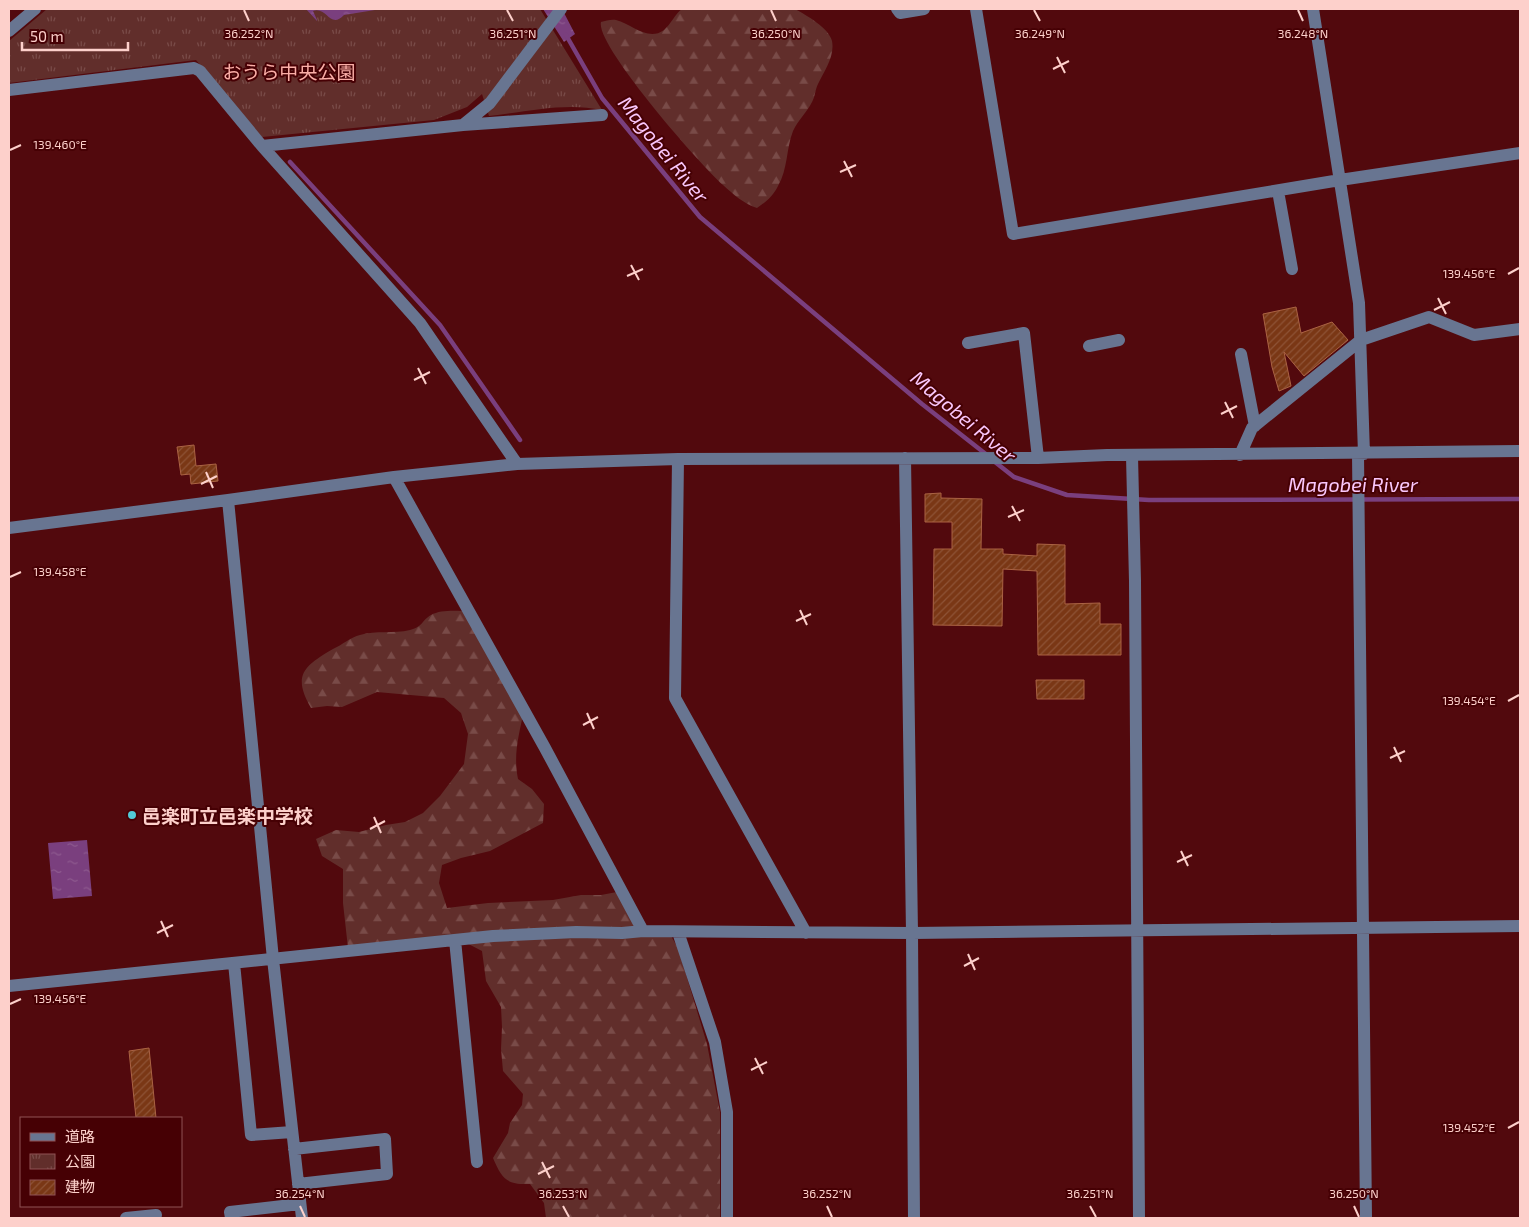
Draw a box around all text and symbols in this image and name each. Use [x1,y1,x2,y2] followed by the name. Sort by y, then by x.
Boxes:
[22,20,129,52] scale bar
[224,26,274,40] text: 36.252°N
[489,26,537,40] text: 36.251°N
[751,26,801,40] text: 36.250°N
[1015,26,1065,40] text: 36.249°N
[1278,26,1328,40] text: 36.248°N
[30,27,64,45] text: 50 m
[222,60,356,83] park label: おうら中央公園
[614,91,715,208] water label: Magobei River
[33,137,87,151] text: 139.460°E
[1443,266,1496,280] text: 139.456°E
[907,365,1022,468] water label: Magobei River
[1288,472,1419,496] water label: Magobei River
[33,564,87,578] text: 139.458°E
[1442,693,1496,707] text: 139.454°E
[142,804,313,827] place label: 邑楽町立邑楽中学校
[126,809,138,821] marker: 邑楽町立邑楽中学校
[34,991,87,1005] text: 139.456°E
[20,1117,182,1207] legend
[1443,1120,1496,1134] text: 139.452°E
[65,1127,95,1145] text: 道路
[65,1152,95,1170] text: 公園
[65,1177,95,1195] text: 建物
[275,1186,325,1200] text: 36.254°N
[539,1186,587,1200] text: 36.253°N
[802,1186,852,1200] text: 36.252°N
[1066,1186,1114,1200] text: 36.251°N
[1329,1186,1379,1200] text: 36.250°N

